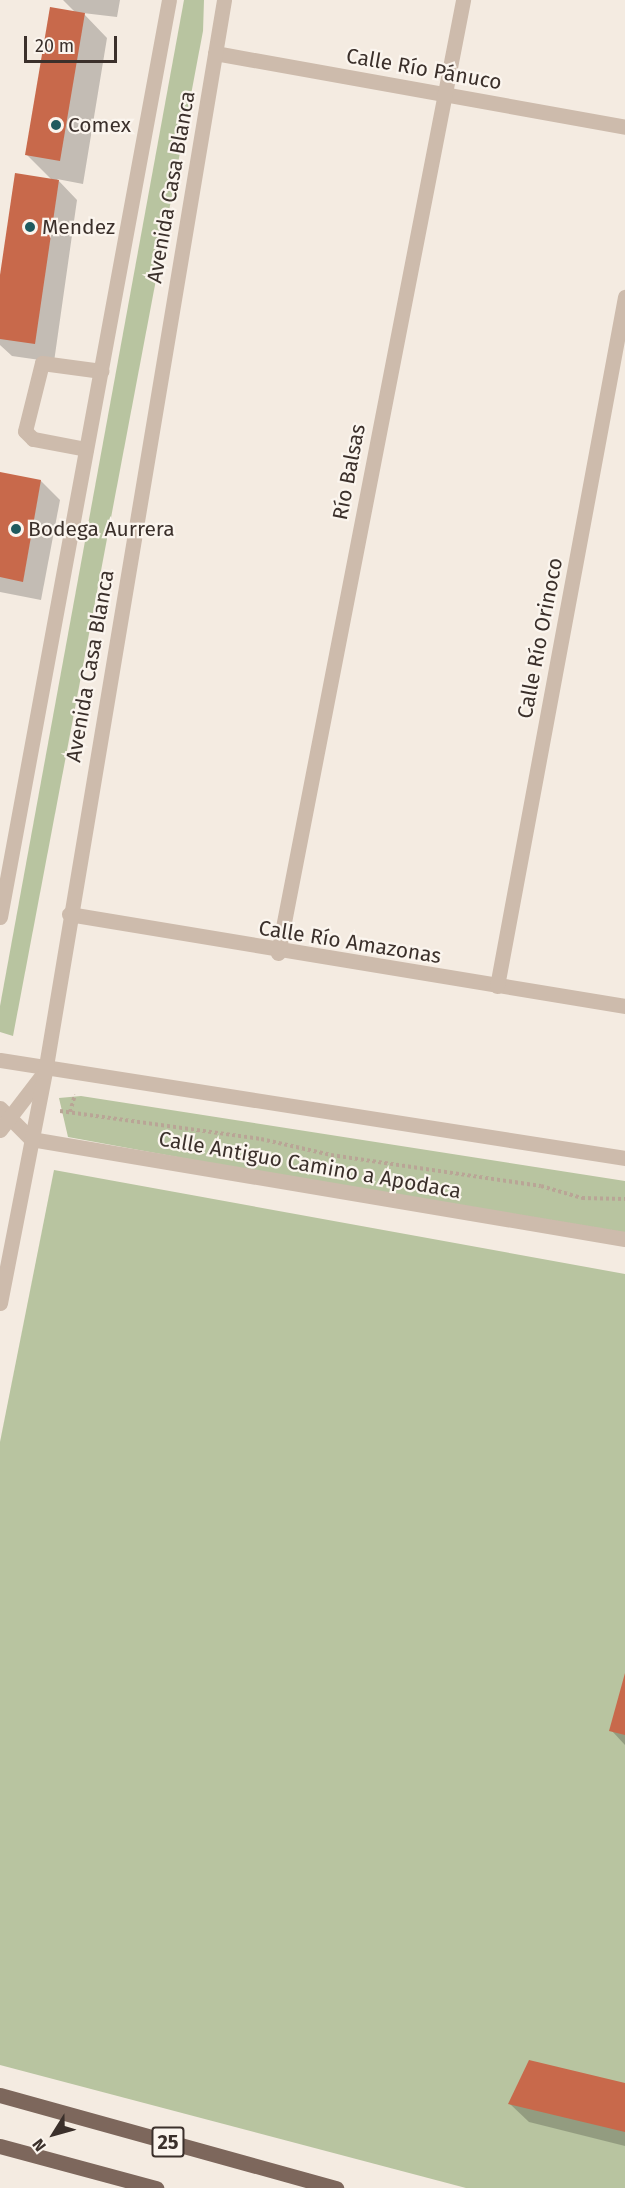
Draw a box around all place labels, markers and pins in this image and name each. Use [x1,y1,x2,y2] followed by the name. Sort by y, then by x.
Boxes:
[68,112,131,138] place label: Comex
[49,118,63,132] marker: Comex
[42,214,115,240] place label: Mendez
[23,220,37,234] marker: Mendez
[28,516,175,542] place label: Bodega Aurrera
[9,522,23,536] marker: Bodega Aurrera

